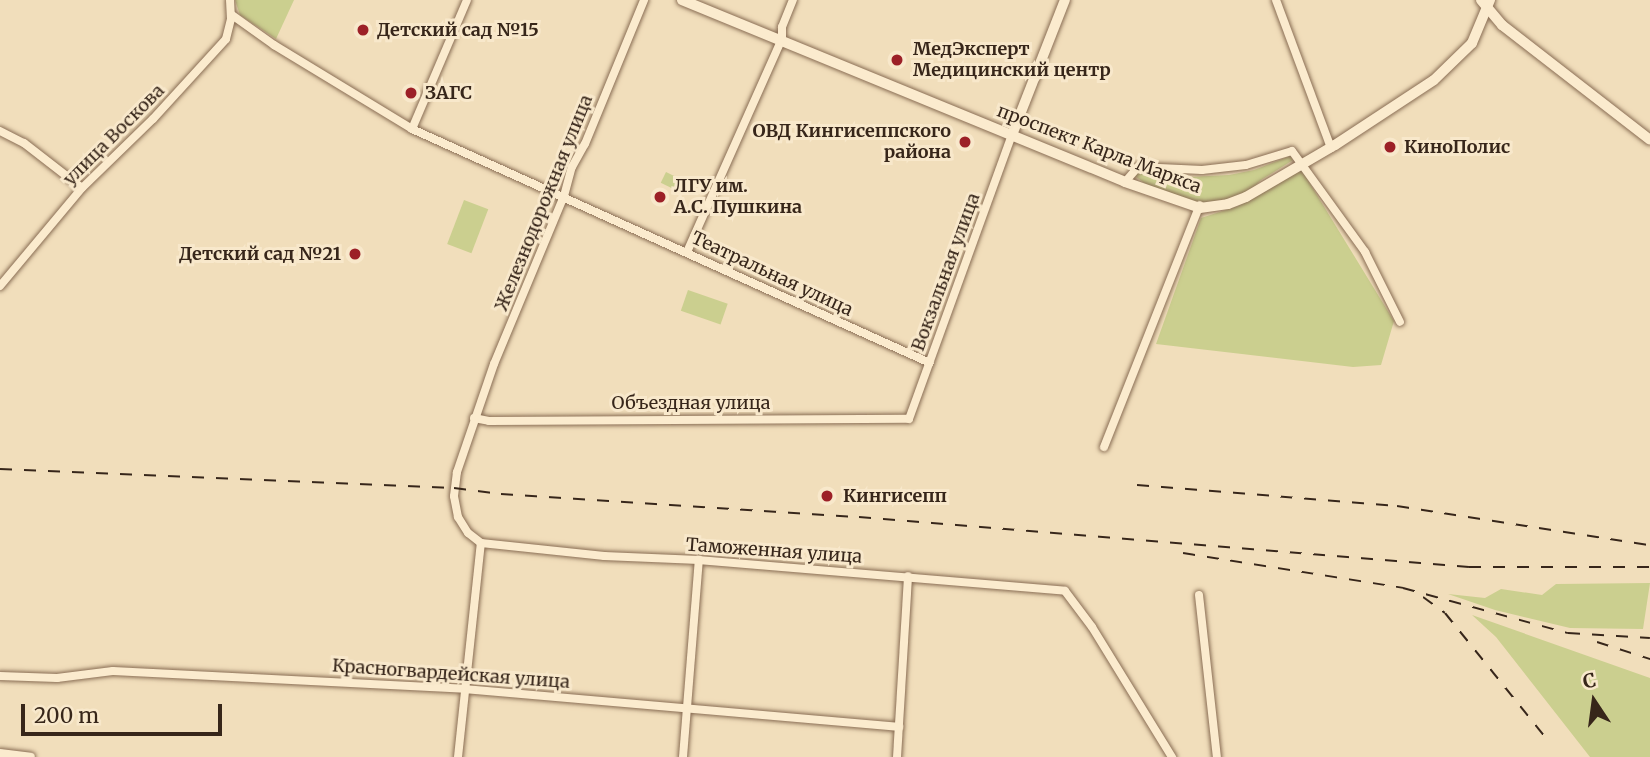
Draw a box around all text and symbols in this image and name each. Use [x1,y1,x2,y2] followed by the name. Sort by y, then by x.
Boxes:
[377,19,539,41] place label: Детский сад №15
[355,22,371,38] marker: Детский сад №15
[913,39,1111,82] place label: МедЭксперт Медицинский центр
[887,50,907,70] marker: МедЭксперт Медицинский центр
[59,80,169,190] street label: улица Воскова
[425,82,472,104] place label: ЗАГС
[403,85,419,101] marker: ЗАГС
[491,92,597,314] street label: Железнодорожная улица
[994,100,1204,198] street label: проспект Карла Маркса
[753,121,951,164] place label: ОВД Кингисеппского района
[957,134,973,150] marker: ОВД Кингисеппского района
[1404,136,1510,158] place label: КиноПолис
[1382,139,1398,155] marker: КиноПолис
[674,176,802,218] place label: ЛГУ им. А.С. Пушкина
[652,189,668,205] marker: ЛГУ им. А.С. Пушкина
[907,190,985,354] street label: Вокзальная улица
[688,227,856,321] street label: Театральная улица
[179,243,341,265] place label: Детский сад №21
[347,246,363,262] marker: Детский сад №21
[611,392,771,414] street label: Объездная улица
[843,485,947,507] place label: Кингисепп
[817,486,837,506] marker: Кингисепп
[685,534,863,568] street label: Таможенная улица
[331,655,571,693] street label: Красногвардейская улица
[1559,666,1629,736] north arrow
[1580,667,1598,694] text: С
[24,690,226,734] scale bar
[34,702,99,729] text: 200 m

